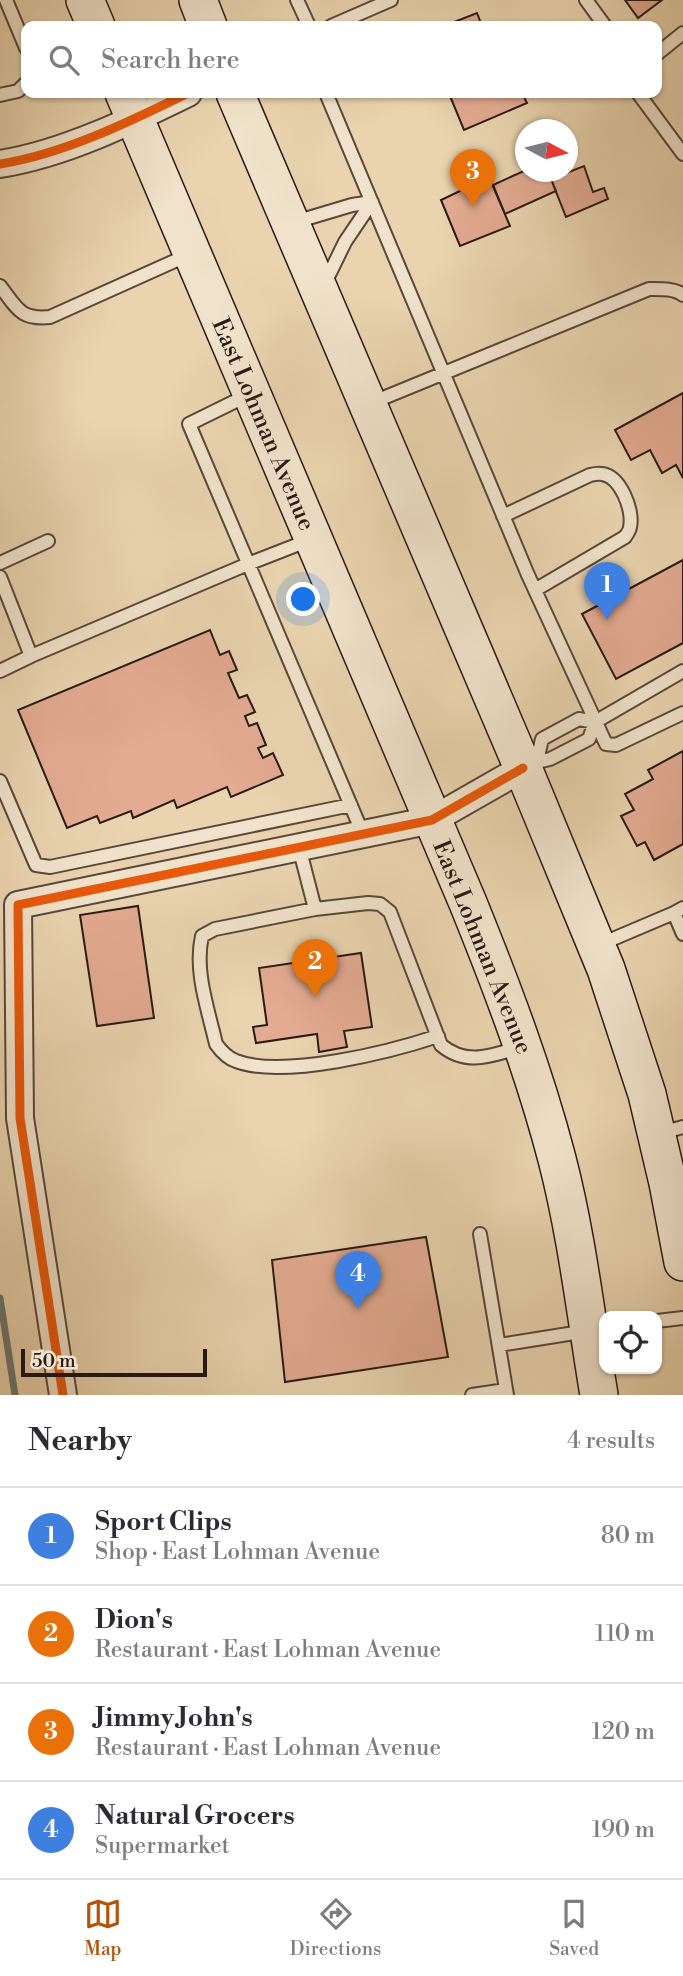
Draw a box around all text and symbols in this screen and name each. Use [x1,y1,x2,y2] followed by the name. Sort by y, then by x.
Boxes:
[21,21,662,98] search box
[45,41,83,79] icon: search
[101,44,240,76] text: Search here
[515,119,578,182] north arrow
[450,149,496,207] pin: 3
[205,314,321,535] street label: East Lohman Avenue
[584,562,630,620] pin: 1
[286,582,320,616] your location
[425,836,539,1059] street label: East Lohman Avenue
[292,939,338,997] pin: 2
[335,1251,381,1309] pin: 4
[599,1311,662,1374] map controls
[599,1311,662,1374] button: locate
[21,1346,206,1378] scale bar
[32,1349,76,1373] text: 50 m
[28,1422,132,1460] text: Nearby
[567,1427,655,1455] text: 4 results
[95,1506,232,1538] text: Sport Clips
[45,1522,57,1550] text: 1
[601,1522,655,1550] text: 80 m
[95,1538,380,1566] text: Shop · East Lohman Avenue
[95,1604,173,1636] text: Dion's
[44,1620,58,1648] text: 2
[595,1620,655,1648] text: 110 m
[95,1636,441,1664] text: Restaurant · East Lohman Avenue
[95,1702,253,1734] text: Jimmy John's
[44,1718,58,1746] text: 3
[591,1718,655,1746] text: 120 m
[95,1734,441,1762] text: Restaurant · East Lohman Avenue
[95,1800,295,1832] text: Natural Grocers
[43,1816,59,1844] text: 4
[592,1816,655,1844] text: 190 m
[95,1832,230,1860] text: Supermarket
[84,1895,122,1961] tab: Map
[290,1895,381,1961] tab: Directions
[549,1895,599,1961] tab: Saved

